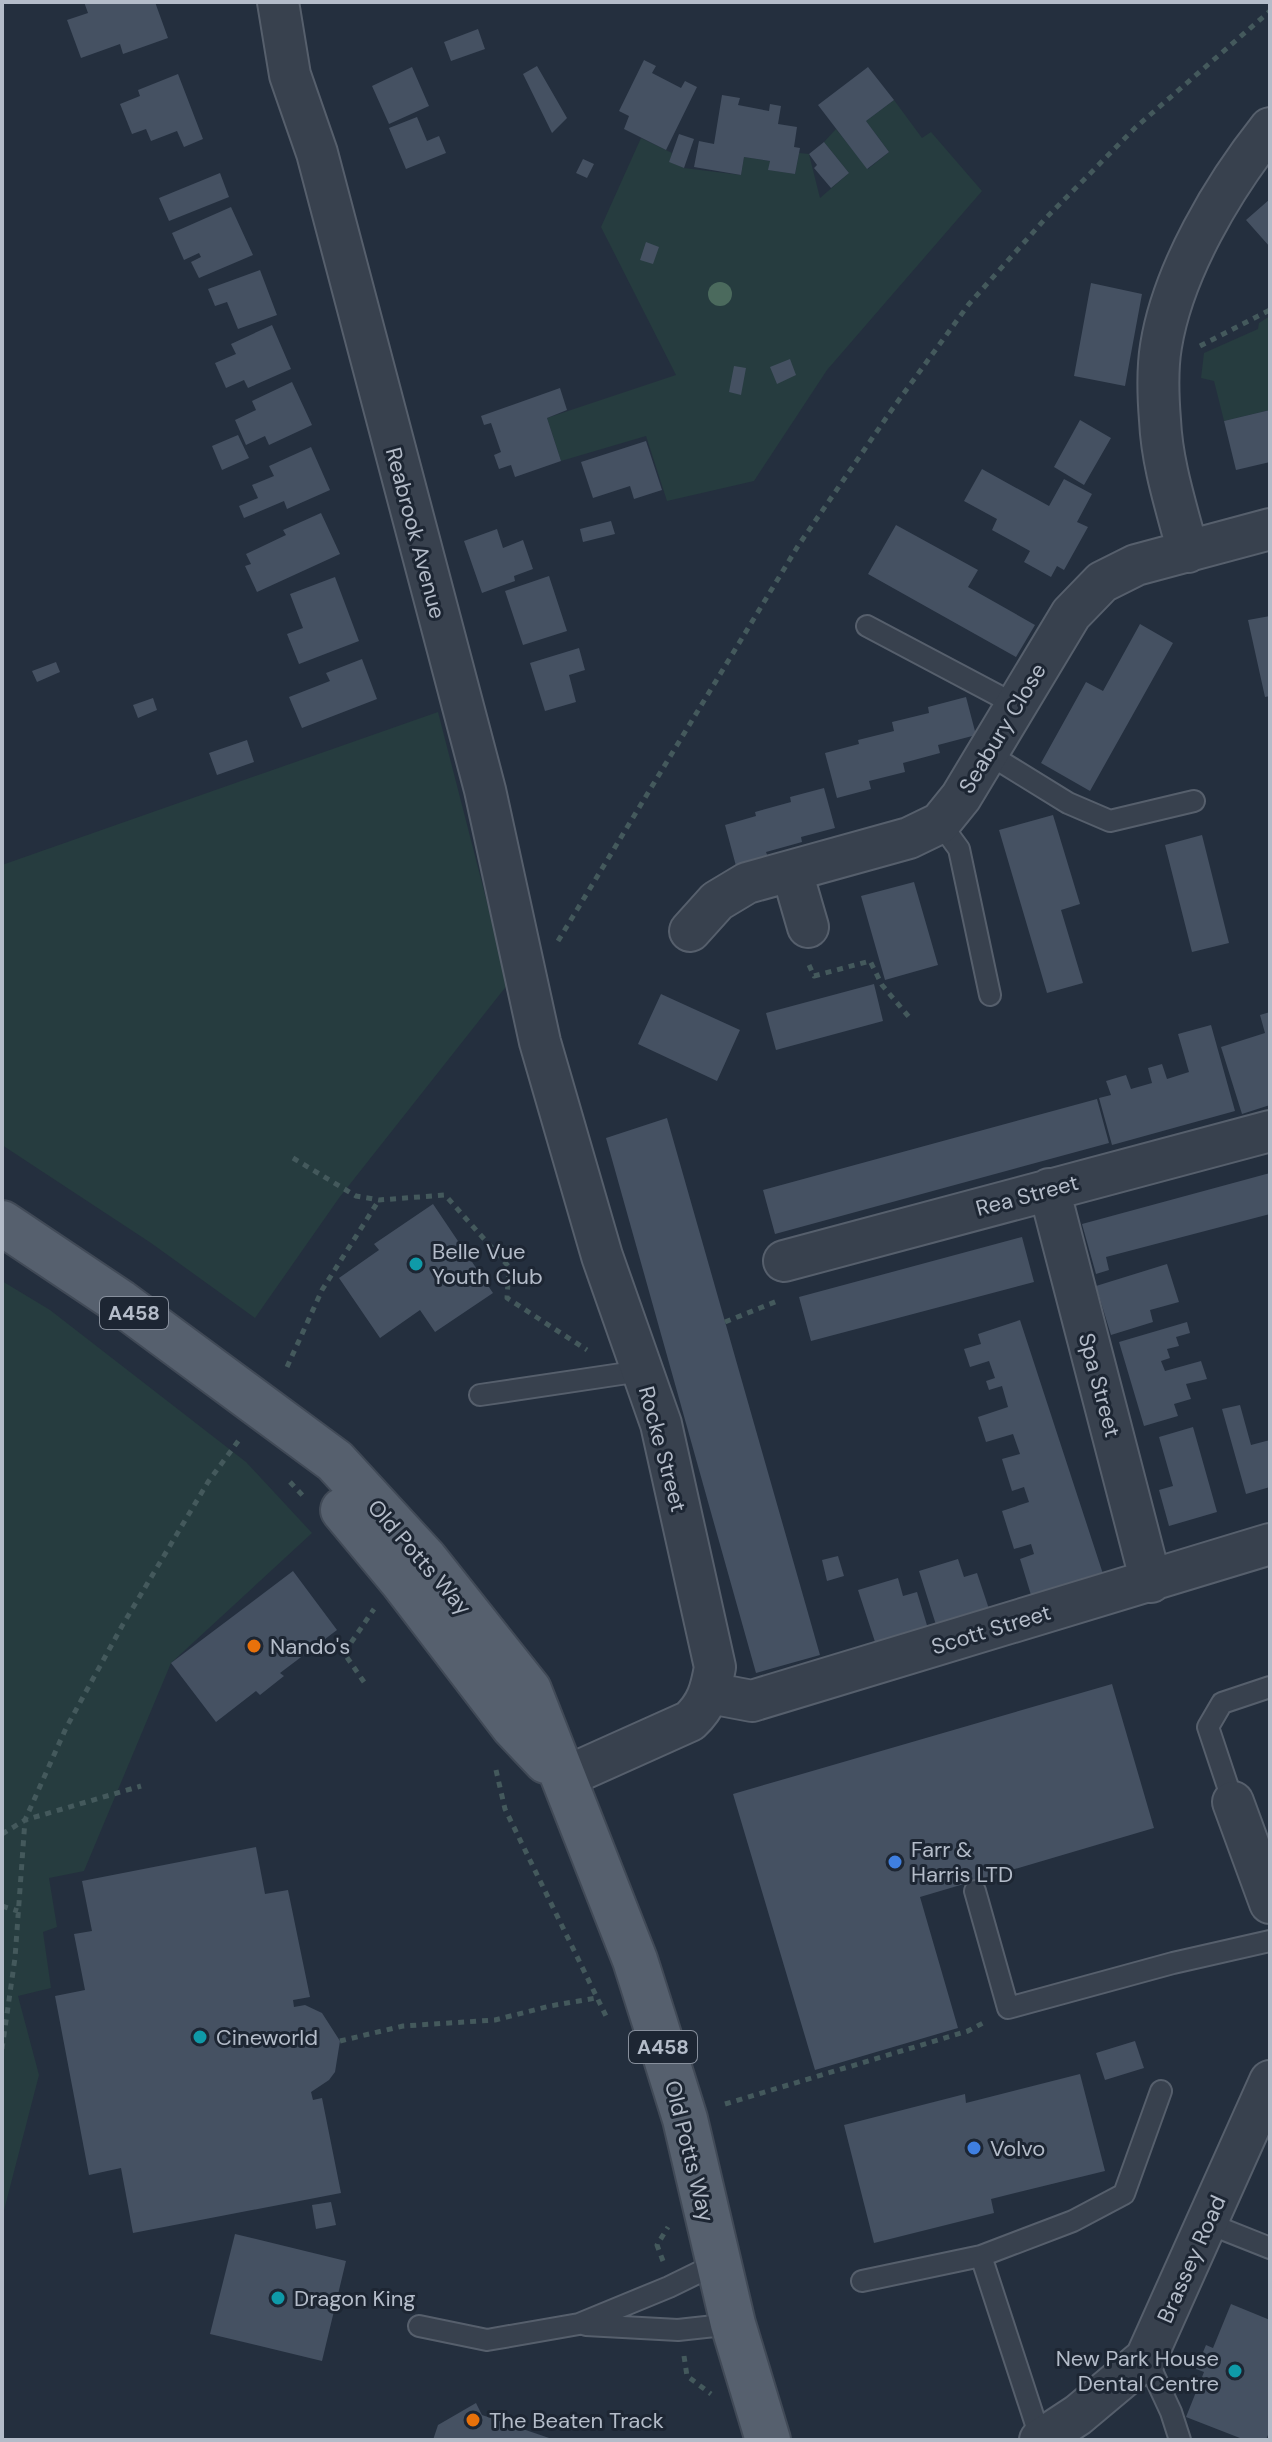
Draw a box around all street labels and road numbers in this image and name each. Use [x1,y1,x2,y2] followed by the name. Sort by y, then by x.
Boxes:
[379,444,452,622] street label: Reabrook Avenue
[952,658,1053,799] street label: Seabury Close
[973,1168,1082,1223] street label: Rea Street
[100,1297,168,1329] road number: A458
[1072,1330,1127,1440] street label: Spa Street
[632,1383,693,1515] street label: Rocke Street
[361,1493,478,1621] street label: Old Potts Way
[928,1598,1054,1661] street label: Scott Street
[629,2031,697,2063] road number: A458
[658,2077,721,2225] street label: Old Potts Way
[1150,2191,1233,2328] street label: Brassey Road

